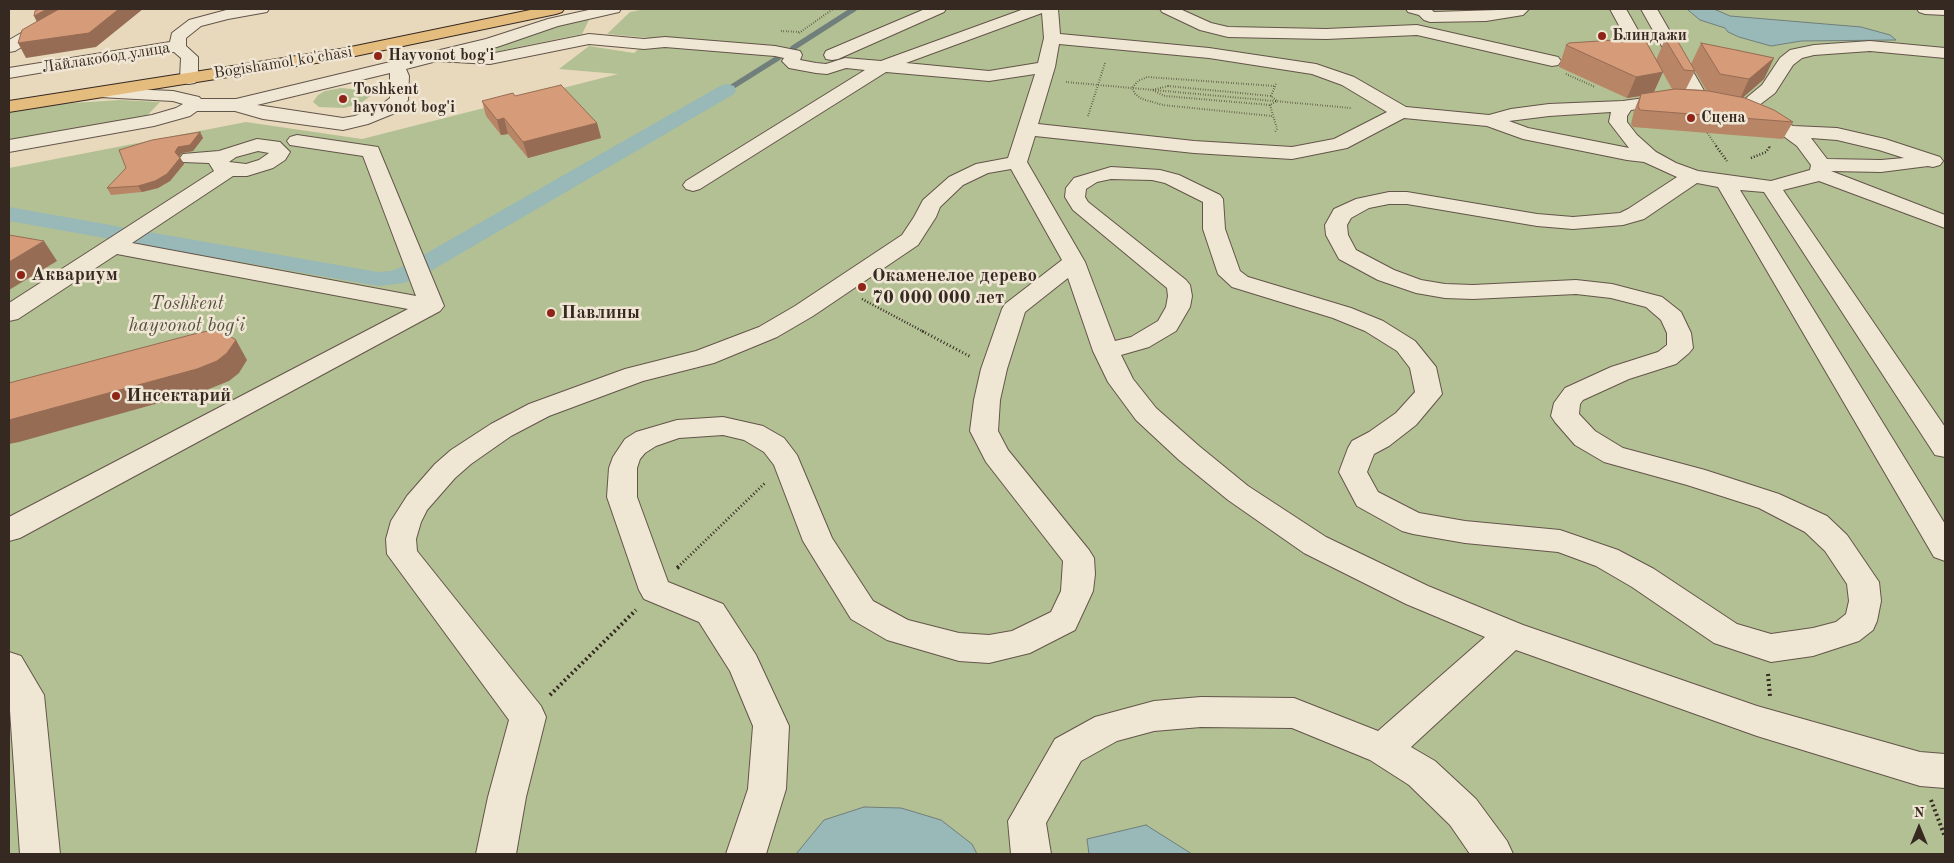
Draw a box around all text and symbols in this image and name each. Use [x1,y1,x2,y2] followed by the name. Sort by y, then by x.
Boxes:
[1612,26,1687,46] place label: Блиндажи
[1596,30,1608,42] marker: Блиндажи
[41,38,171,78] street label: Лайлакобод улица
[212,43,354,83] street label: Bogishamol ko'chasi
[388,46,494,66] place label: Hayvonot bog'i
[372,50,384,62] marker: Hayvonot bog'i
[353,80,455,118] place label: Toshkent hayvonot bog'i
[337,93,349,105] marker: Toshkent hayvonot bog'i
[1701,108,1746,128] place label: Сцена
[1685,112,1697,124] marker: Сцена
[31,264,118,286] place label: Аквариум
[872,265,1037,309] place label: Окаменелое дерево 70 000 000 лет
[15,269,27,281] marker: Аквариум
[856,281,868,293] marker: Окаменелое дерево 70 000 000 лет
[129,293,245,337] park label: Toshkent hayvonot bogʻi
[561,302,640,324] place label: Павлины
[545,307,557,319] marker: Павлины
[126,385,231,407] place label: Инсектарий
[110,390,122,402] marker: Инсектарий
[1894,803,1944,853] north arrow
[1914,806,1924,820] text: N

